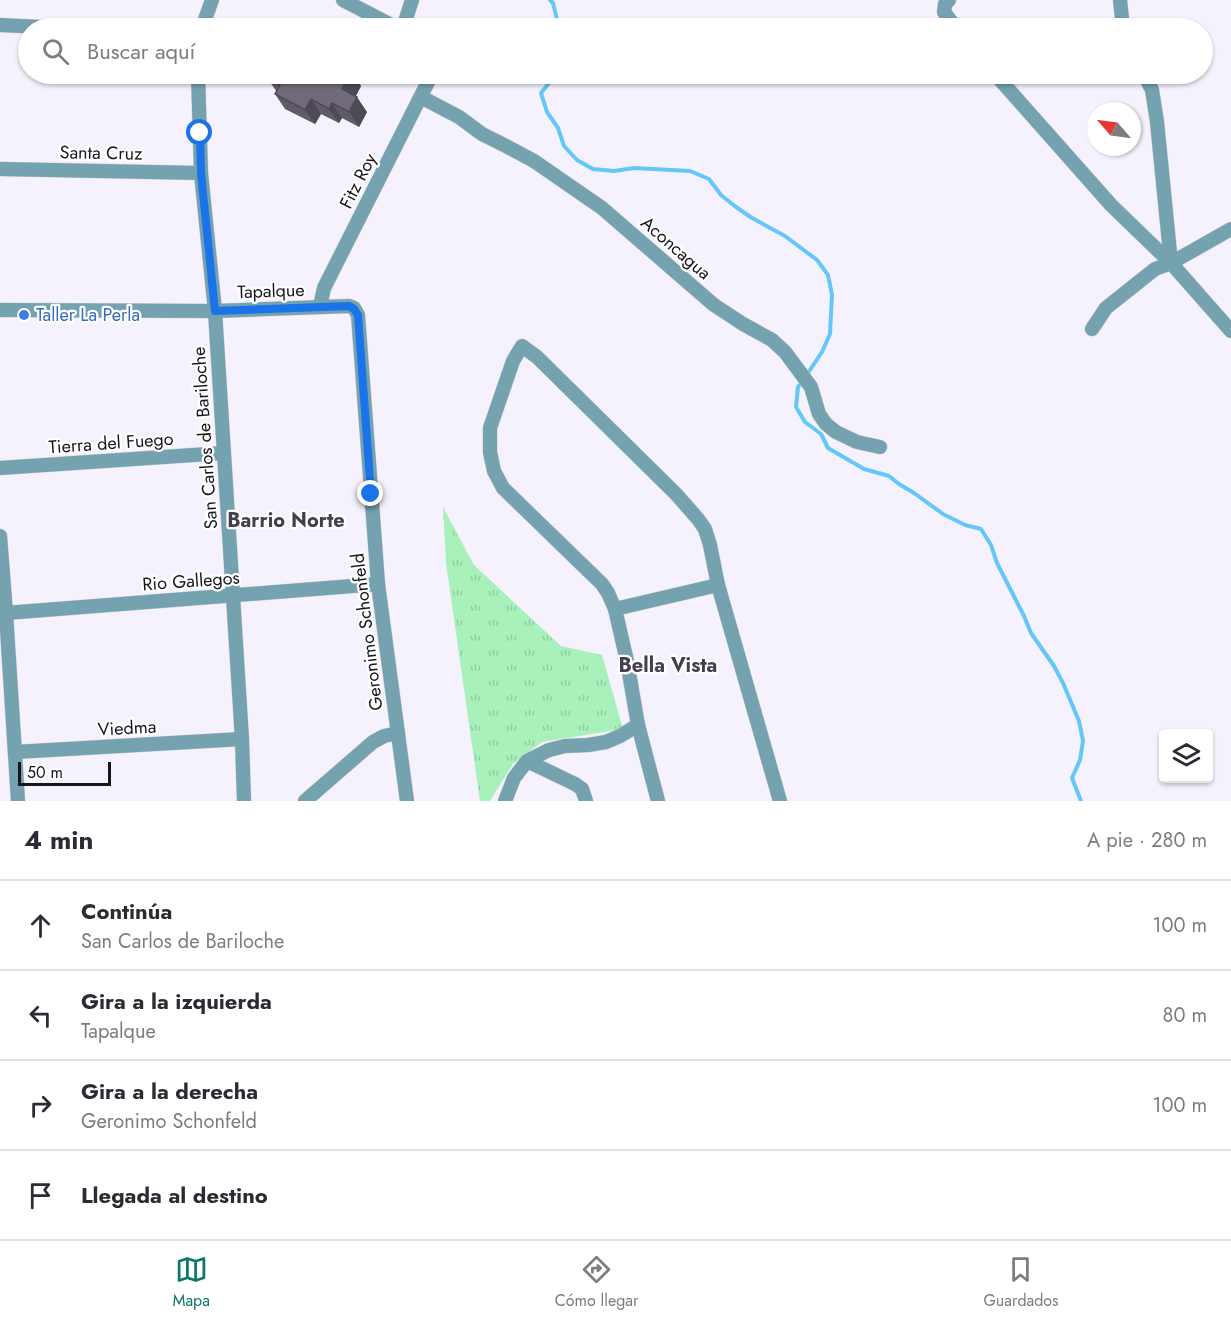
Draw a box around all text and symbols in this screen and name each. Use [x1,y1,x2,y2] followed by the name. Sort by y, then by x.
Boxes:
[18,18,1213,84] search box
[39,35,72,68] icon: search
[87,35,195,67] text: Buscar aquí
[1087,102,1141,156] north arrow
[186,119,212,145] route start
[59,139,143,167] street label: Santa Cruz
[333,149,383,213] street label: Fitz Roy
[635,210,717,286] street label: Aconcagua
[237,277,305,305] street label: Tapalque
[36,302,140,328] place label: Taller La Perla
[17,308,31,322] marker: Taller La Perla
[186,346,224,530] street label: San Carlos de Bariloche
[48,426,175,460] street label: Tierra del Fuego
[357,480,383,506] route end
[227,506,345,535] district label: Barrio Norte
[344,552,390,712] street label: Geronimo Schonfeld
[141,565,241,597] street label: Rio Gallegos
[619,651,717,680] district label: Bella Vista
[97,713,157,743] street label: Viedma
[1159,729,1213,783] map controls
[1159,729,1213,783] button: layers
[18,759,111,786] scale bar
[27,761,63,784] text: 50 m
[24,821,93,859] text: 4 min
[1087,826,1207,855] text: A pie · 280 m
[81,895,172,927] text: Continúa
[24,909,57,942] icon: ahead
[1152,911,1207,940] text: 100 m
[81,927,284,956] text: San Carlos de Bariloche
[81,985,272,1017] text: Gira a la izquierda
[24,999,57,1032] icon: left
[1162,1001,1207,1030] text: 80 m
[81,1017,156,1046] text: Tapalque
[81,1075,258,1107] text: Gira a la derecha
[24,1089,57,1122] icon: right
[1152,1091,1207,1120] text: 100 m
[81,1107,257,1136] text: Geronimo Schonfeld
[24,1179,57,1212] icon: arrive
[81,1179,268,1211] text: Llegada al destino
[172,1253,210,1312] tab: Mapa
[555,1253,638,1312] tab: Cómo llegar
[983,1253,1059,1312] tab: Guardados

